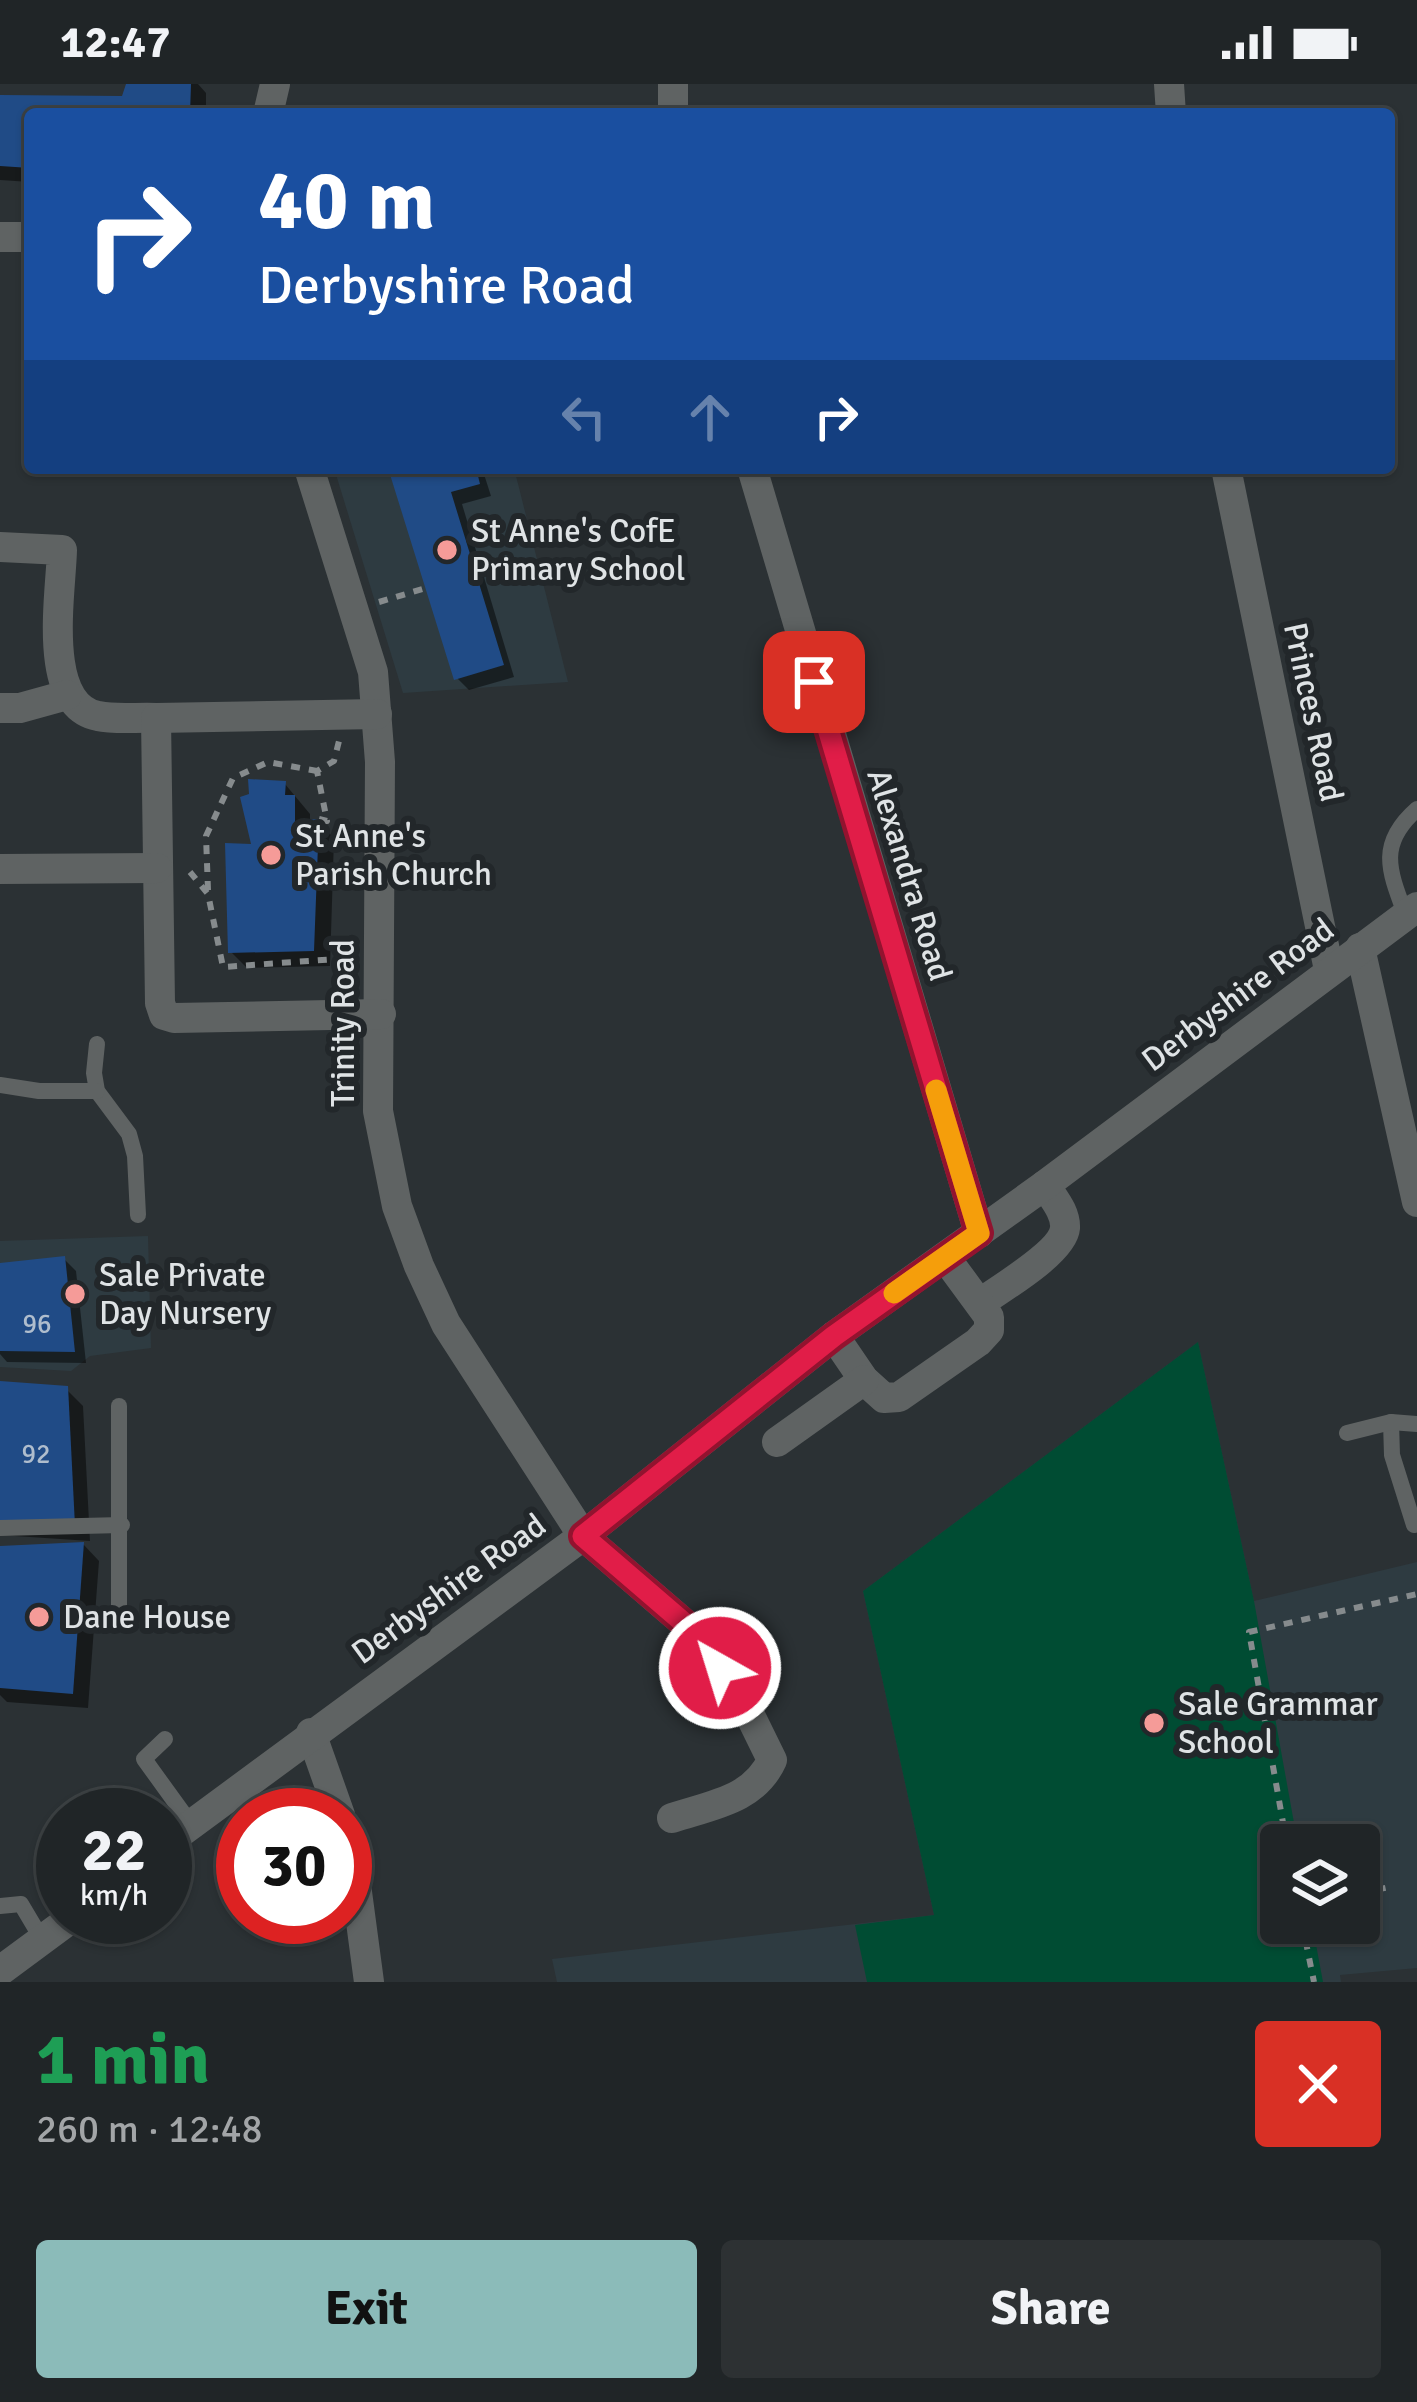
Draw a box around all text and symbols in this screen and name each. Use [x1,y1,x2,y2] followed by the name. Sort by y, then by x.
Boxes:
[60,15,170,70] text: 12:47
[258,149,435,253] text: 40 m
[60,156,216,312] icon: right
[258,252,635,319] text: Derbyshire Road
[551,384,617,450] icon: left
[677,384,743,450] icon: ahead
[803,384,869,450] icon: right
[471,511,685,590] place label: St Anne's CofE Primary School
[434,537,460,563] marker: St Anne's CofE Primary School
[1274,619,1352,805] street label: Princes Road
[763,631,865,733] pin
[781,649,847,715] icon: arrive
[857,764,961,986] street label: Alexandra Road
[295,816,492,895] place label: St Anne's Parish Church
[258,842,284,868] marker: St Anne's Parish Church
[1134,909,1342,1081] street label: Derbyshire Road
[323,939,364,1107] street label: Trinity Road
[99,1255,272,1334] place label: Sale Private Day Nursery
[62,1281,88,1307] marker: Sale Private Day Nursery
[22,1308,52,1341] house number: 96
[21,1438,51,1471] house number: 92
[344,1505,554,1673] street label: Derbyshire Road
[63,1597,231,1638] place label: Dane House
[26,1604,52,1630] marker: Dane House
[657,1605,783,1731] position arrow
[1178,1684,1378,1763] place label: Sale Grammar School
[1141,1710,1167,1736] marker: Sale Grammar School
[216,1788,372,1944] speed limit sign: 30
[82,1814,146,1888] text: 22
[1260,1824,1380,1944] map controls
[1260,1824,1380,1944] button: layers
[80,1877,148,1914] text: km/h
[36,2015,210,2104] text: 1 min
[1255,2021,1381,2147] button: close
[36,2105,263,2153] text: 260 m · 12:48
[36,2240,697,2378] button: Exit
[721,2240,1381,2378] button: Share

